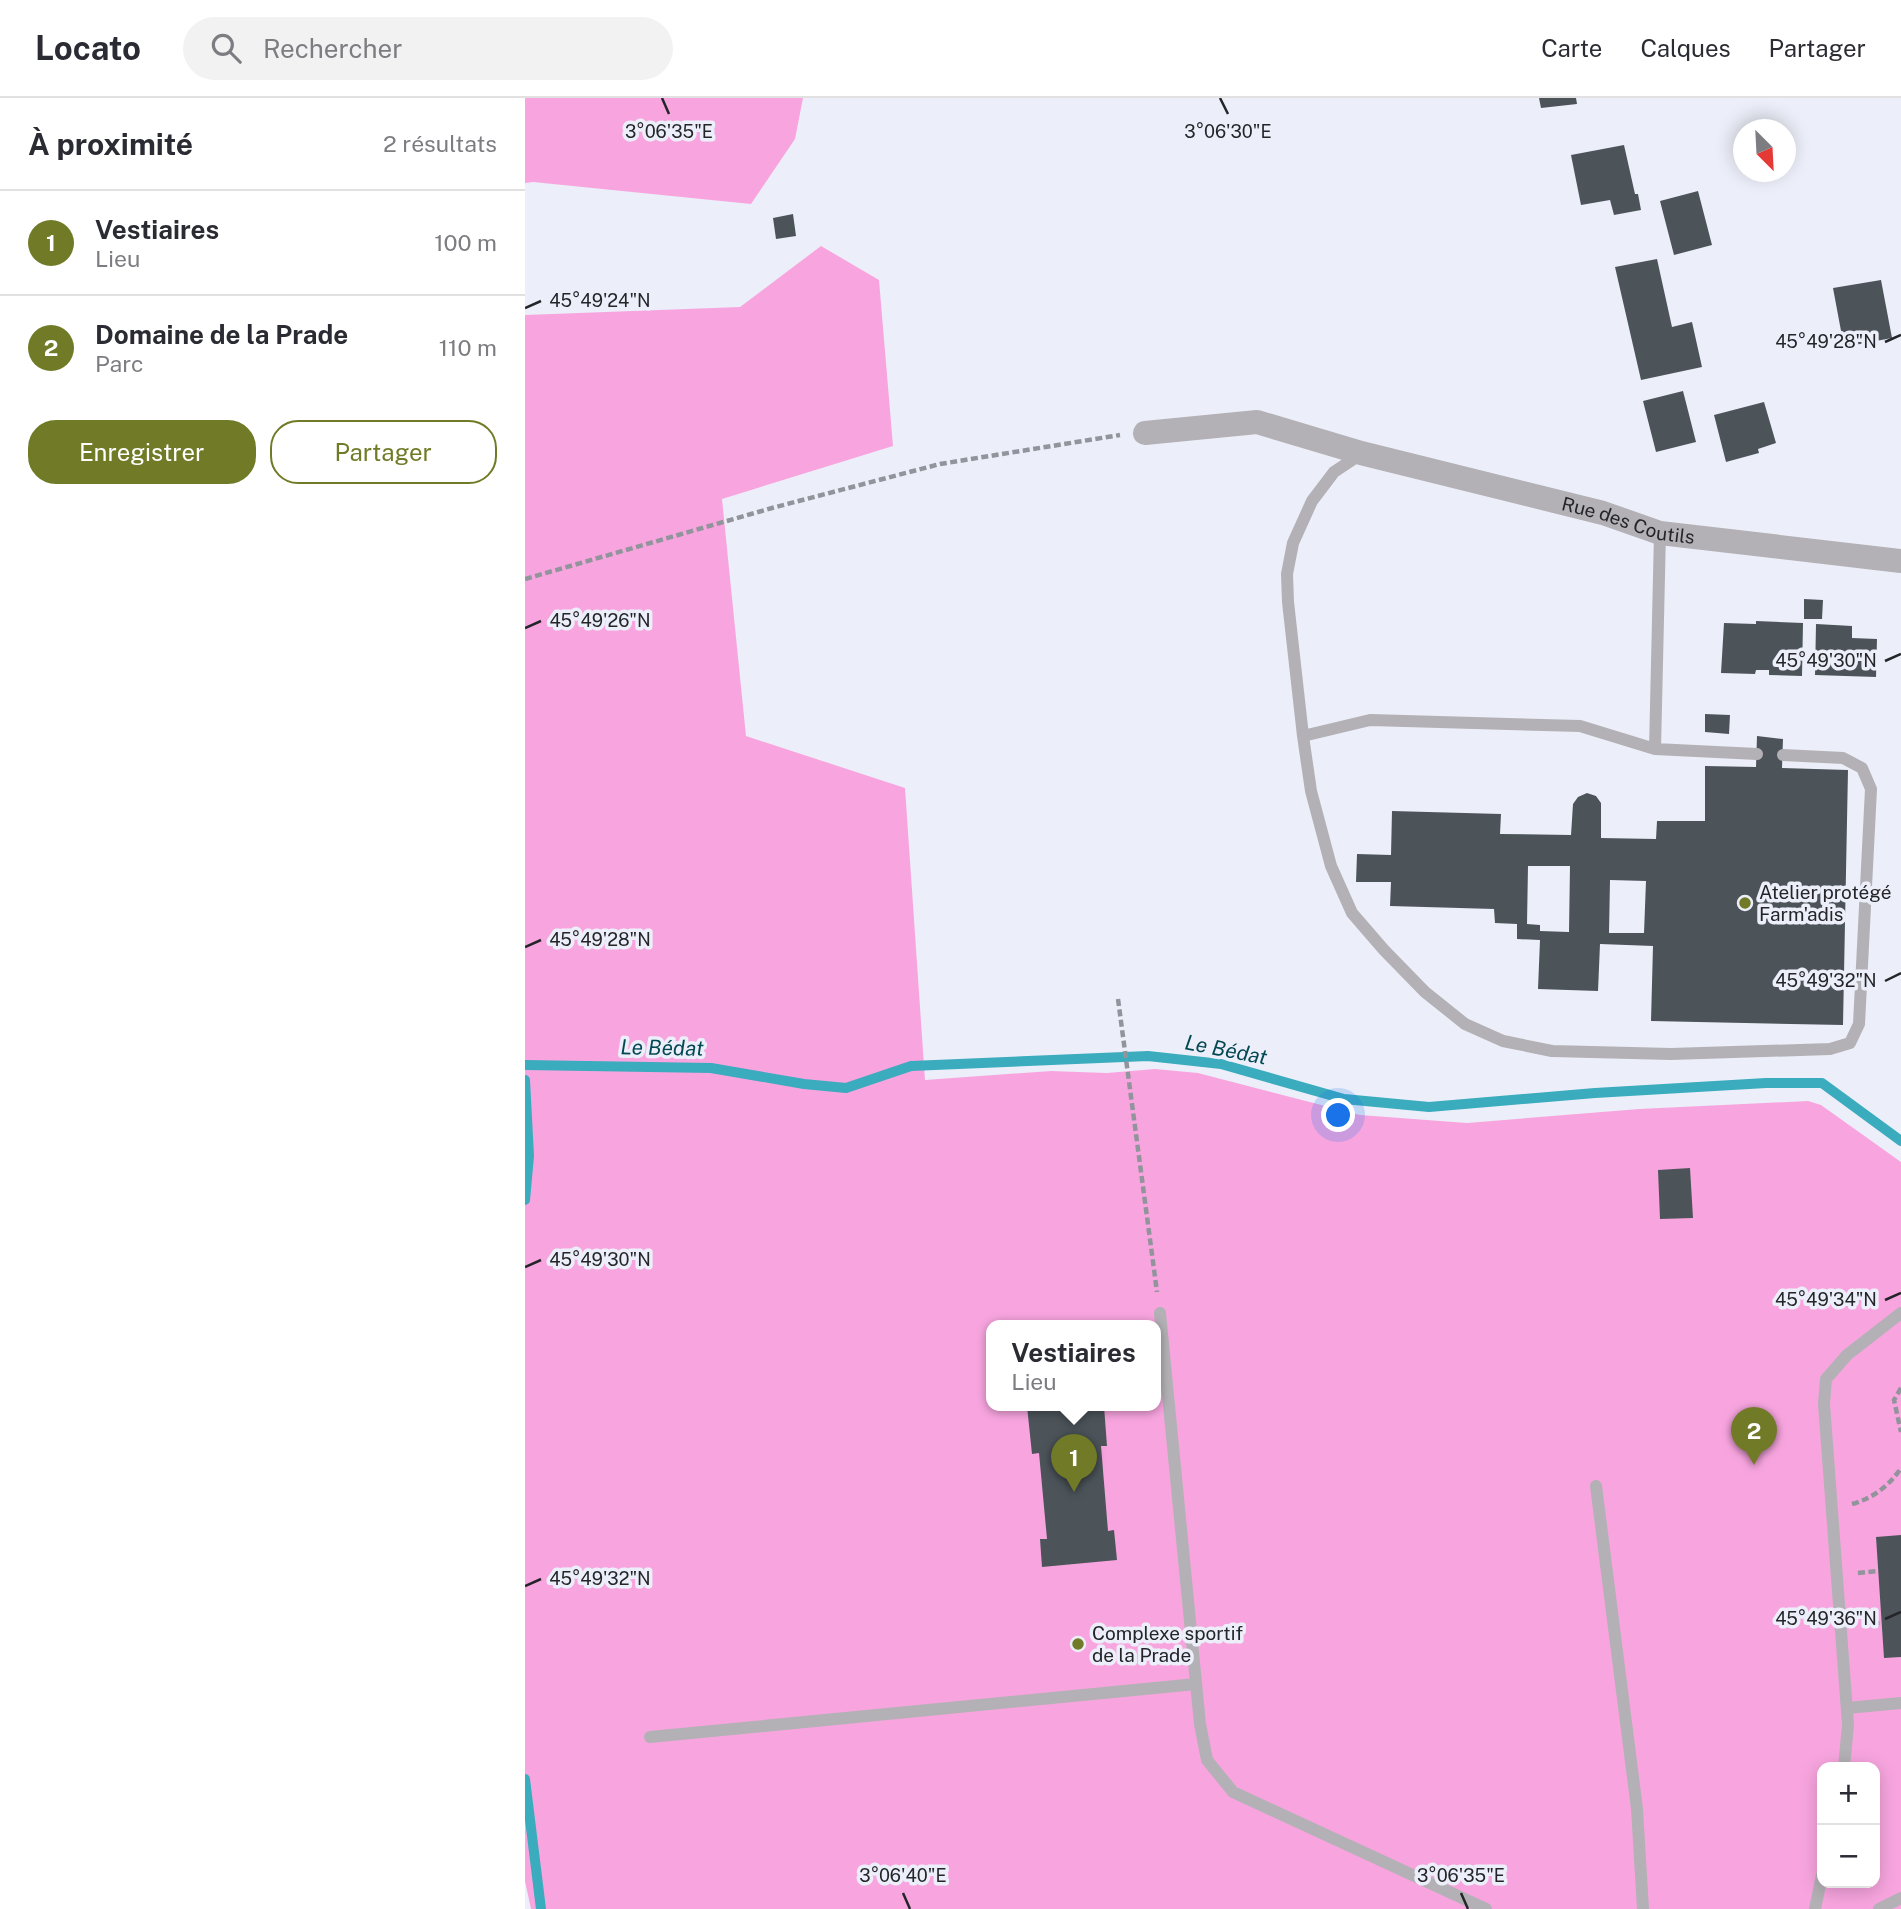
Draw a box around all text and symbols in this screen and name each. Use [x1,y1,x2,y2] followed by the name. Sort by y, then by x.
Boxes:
[183,17,673,80] search box
[35,29,141,67] text: Locato
[207,29,245,67] icon: search
[263,33,402,64] text: Rechercher
[1541,34,1602,62] text: Carte
[1640,34,1731,62] text: Calques
[1769,34,1866,62] text: Partager
[1733,119,1796,182] north arrow
[625,121,713,142] text: 3°06'35"E
[1184,121,1272,142] text: 3°06'30"E
[28,126,193,162] text: À proximité
[383,130,497,157] text: 2 résultats
[95,214,219,245] text: Vestiaires
[46,229,56,256] text: 1
[434,229,497,256] text: 100 m
[95,245,140,272] text: Lieu
[549,290,651,311] text: 45°49'24"N
[95,319,348,350] text: Domaine de la Prade
[1775,331,1877,352] text: 45°49'28"N
[44,334,58,361] text: 2
[439,334,497,361] text: 110 m
[95,350,143,377] text: Parc
[28,420,256,484] button: Enregistrer
[270,420,497,484] button: Partager
[1560,492,1696,548] street label: Rue des Coutils
[549,610,651,631] text: 45°49'26"N
[1775,650,1877,671] text: 45°49'30"N
[1759,881,1892,925] place label: Atelier protégé Farm'adis
[1737,895,1753,911] marker: Atelier protégé Farm'adis
[549,929,651,950] text: 45°49'28"N
[1775,970,1877,991] text: 45°49'32"N
[1183,1029,1270,1070] water label: Le Bédat
[620,1034,704,1061] water label: Le Bédat
[1321,1098,1355,1132] your location
[549,1249,651,1270] text: 45°49'30"N
[1775,1289,1877,1310] text: 45°49'34"N
[986,1320,1161,1411] popup
[1011,1337,1136,1368] text: Vestiaires
[1011,1368,1057,1395] text: Lieu
[1731,1407,1777,1465] pin: 2
[1051,1434,1097,1492] pin: 1
[549,1568,651,1589] text: 45°49'32"N
[1775,1608,1877,1629] text: 45°49'36"N
[1092,1622,1243,1666] place label: Complexe sportif de la Prade
[1070,1636,1086,1652] marker: Complexe sportif de la Prade
[1817,1762,1880,1888] map controls
[1817,1762,1880,1825] button: +
[1817,1825,1880,1888] button: −
[859,1865,947,1886] text: 3°06'40"E
[1417,1865,1505,1886] text: 3°06'35"E

